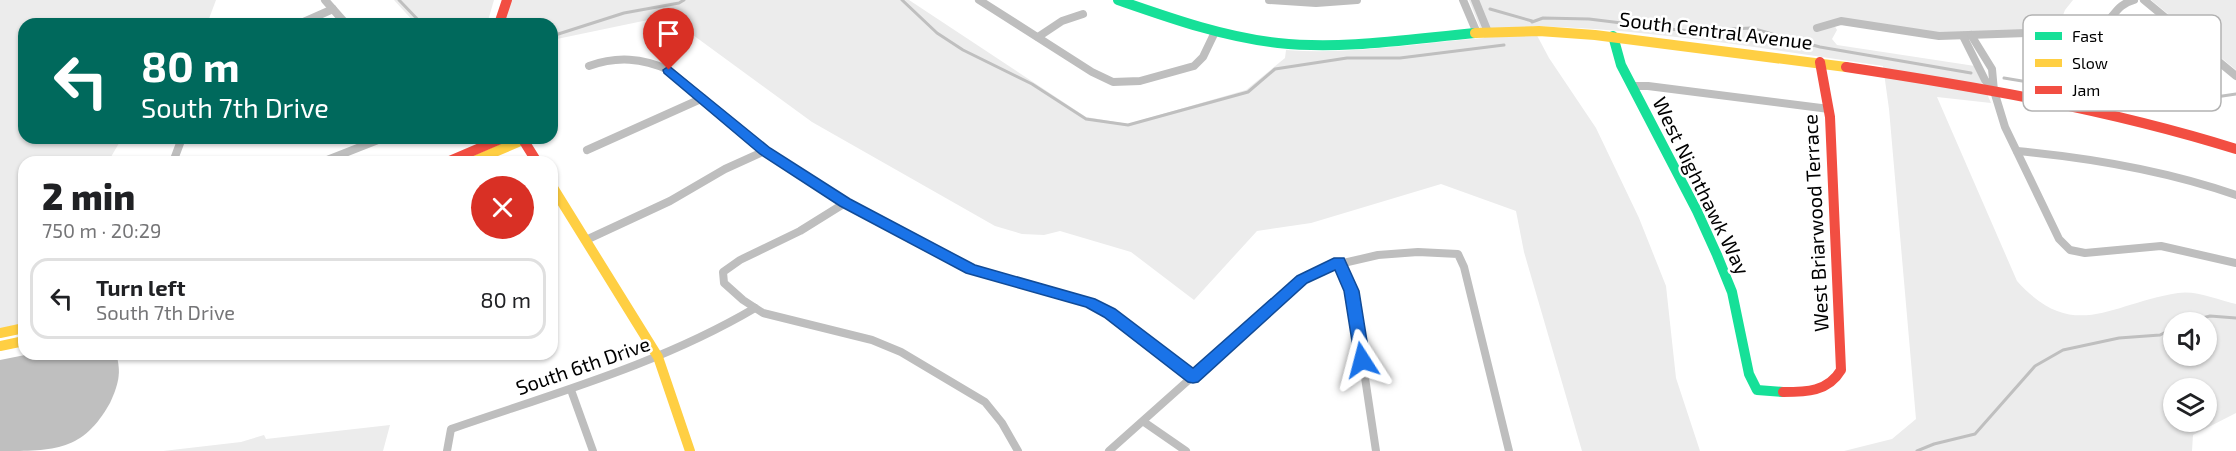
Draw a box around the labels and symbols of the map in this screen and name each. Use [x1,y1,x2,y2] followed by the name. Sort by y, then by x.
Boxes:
[1618,6,1814,54] street label: South Central Avenue
[643,8,694,70] pin
[2023,15,2221,111] legend
[2072,26,2103,45] text: Fast
[2072,53,2108,72] text: Slow
[2072,80,2100,99] text: Jam
[1648,93,1756,279] street label: West Nighthawk Way
[1797,114,1833,333] street label: West Briarwood Terrace
[1330,328,1394,392] position arrow
[512,331,653,399] street label: South 6th Drive

